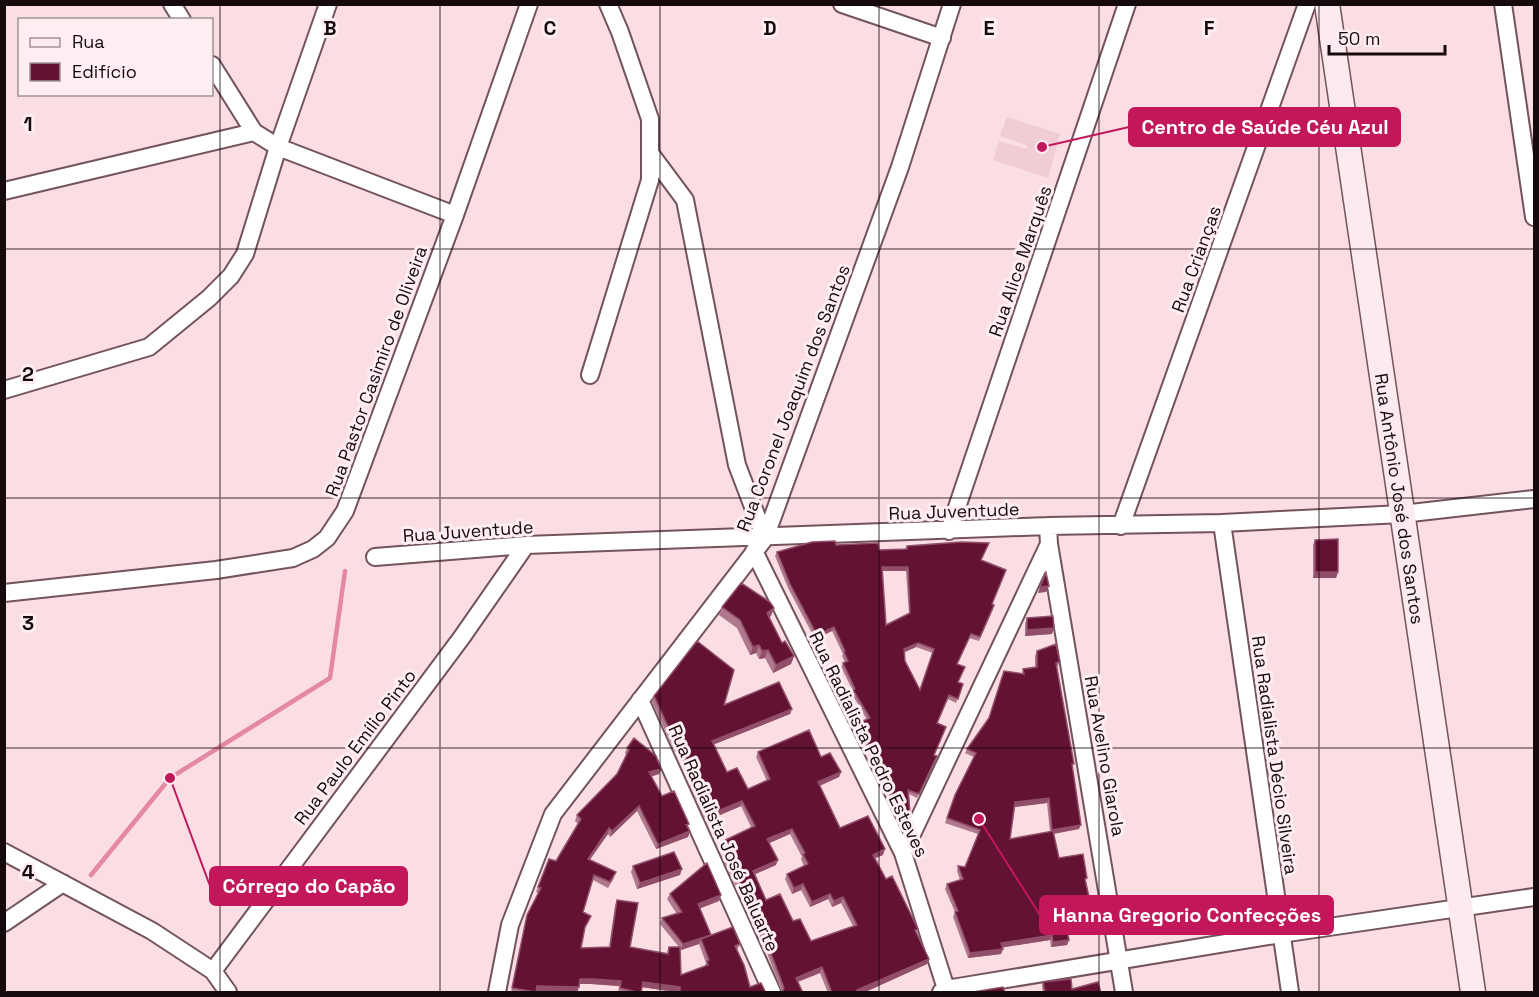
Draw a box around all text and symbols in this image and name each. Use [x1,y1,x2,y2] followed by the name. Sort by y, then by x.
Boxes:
[323,15,337,41] text: B
[544,15,557,41] text: C
[763,15,777,41] text: D
[983,15,995,41] text: E
[1204,15,1215,41] text: F
[18,18,213,96] legend
[1329,18,1444,56] scale bar
[1338,27,1380,50] text: 50 m
[72,30,105,53] text: Rua
[72,60,137,83] text: Edifício
[1129,108,1400,146] callout: Centro de Saúde Céu Azul
[23,111,33,137] text: 1
[1141,114,1389,140] text: Centro de Saúde Céu Azul
[983,182,1057,340] street label: Rua Alice Marquês
[1166,202,1226,316] street label: Rua Crianças
[320,243,432,499] street label: Rua Pastor Casimiro de Oliveira
[731,261,855,535] street label: Rua Coronel Joaquim dos Santos
[22,361,34,387] text: 2
[1370,372,1430,626] street label: Rua Antônio José dos Santos
[888,497,1020,525] street label: Rua Juventude
[402,515,534,547] street label: Rua Juventude
[22,610,34,636] text: 3
[804,627,934,861] street label: Rua Radialista Pedro Esteves
[1247,634,1303,876] street label: Rua Radialista Décio Silveira
[289,665,421,829] street label: Rua Paulo Emílio Pinto
[1080,674,1130,838] street label: Rua Avelino Giarola
[663,721,785,955] street label: Rua Radialista José Baluarte
[22,859,35,885] text: 4
[210,867,407,905] callout: Córrego do Capão
[222,873,396,899] text: Córrego do Capão
[1040,896,1333,934] callout: Hanna Gregorio Confecções
[1053,902,1321,928] text: Hanna Gregorio Confecções

